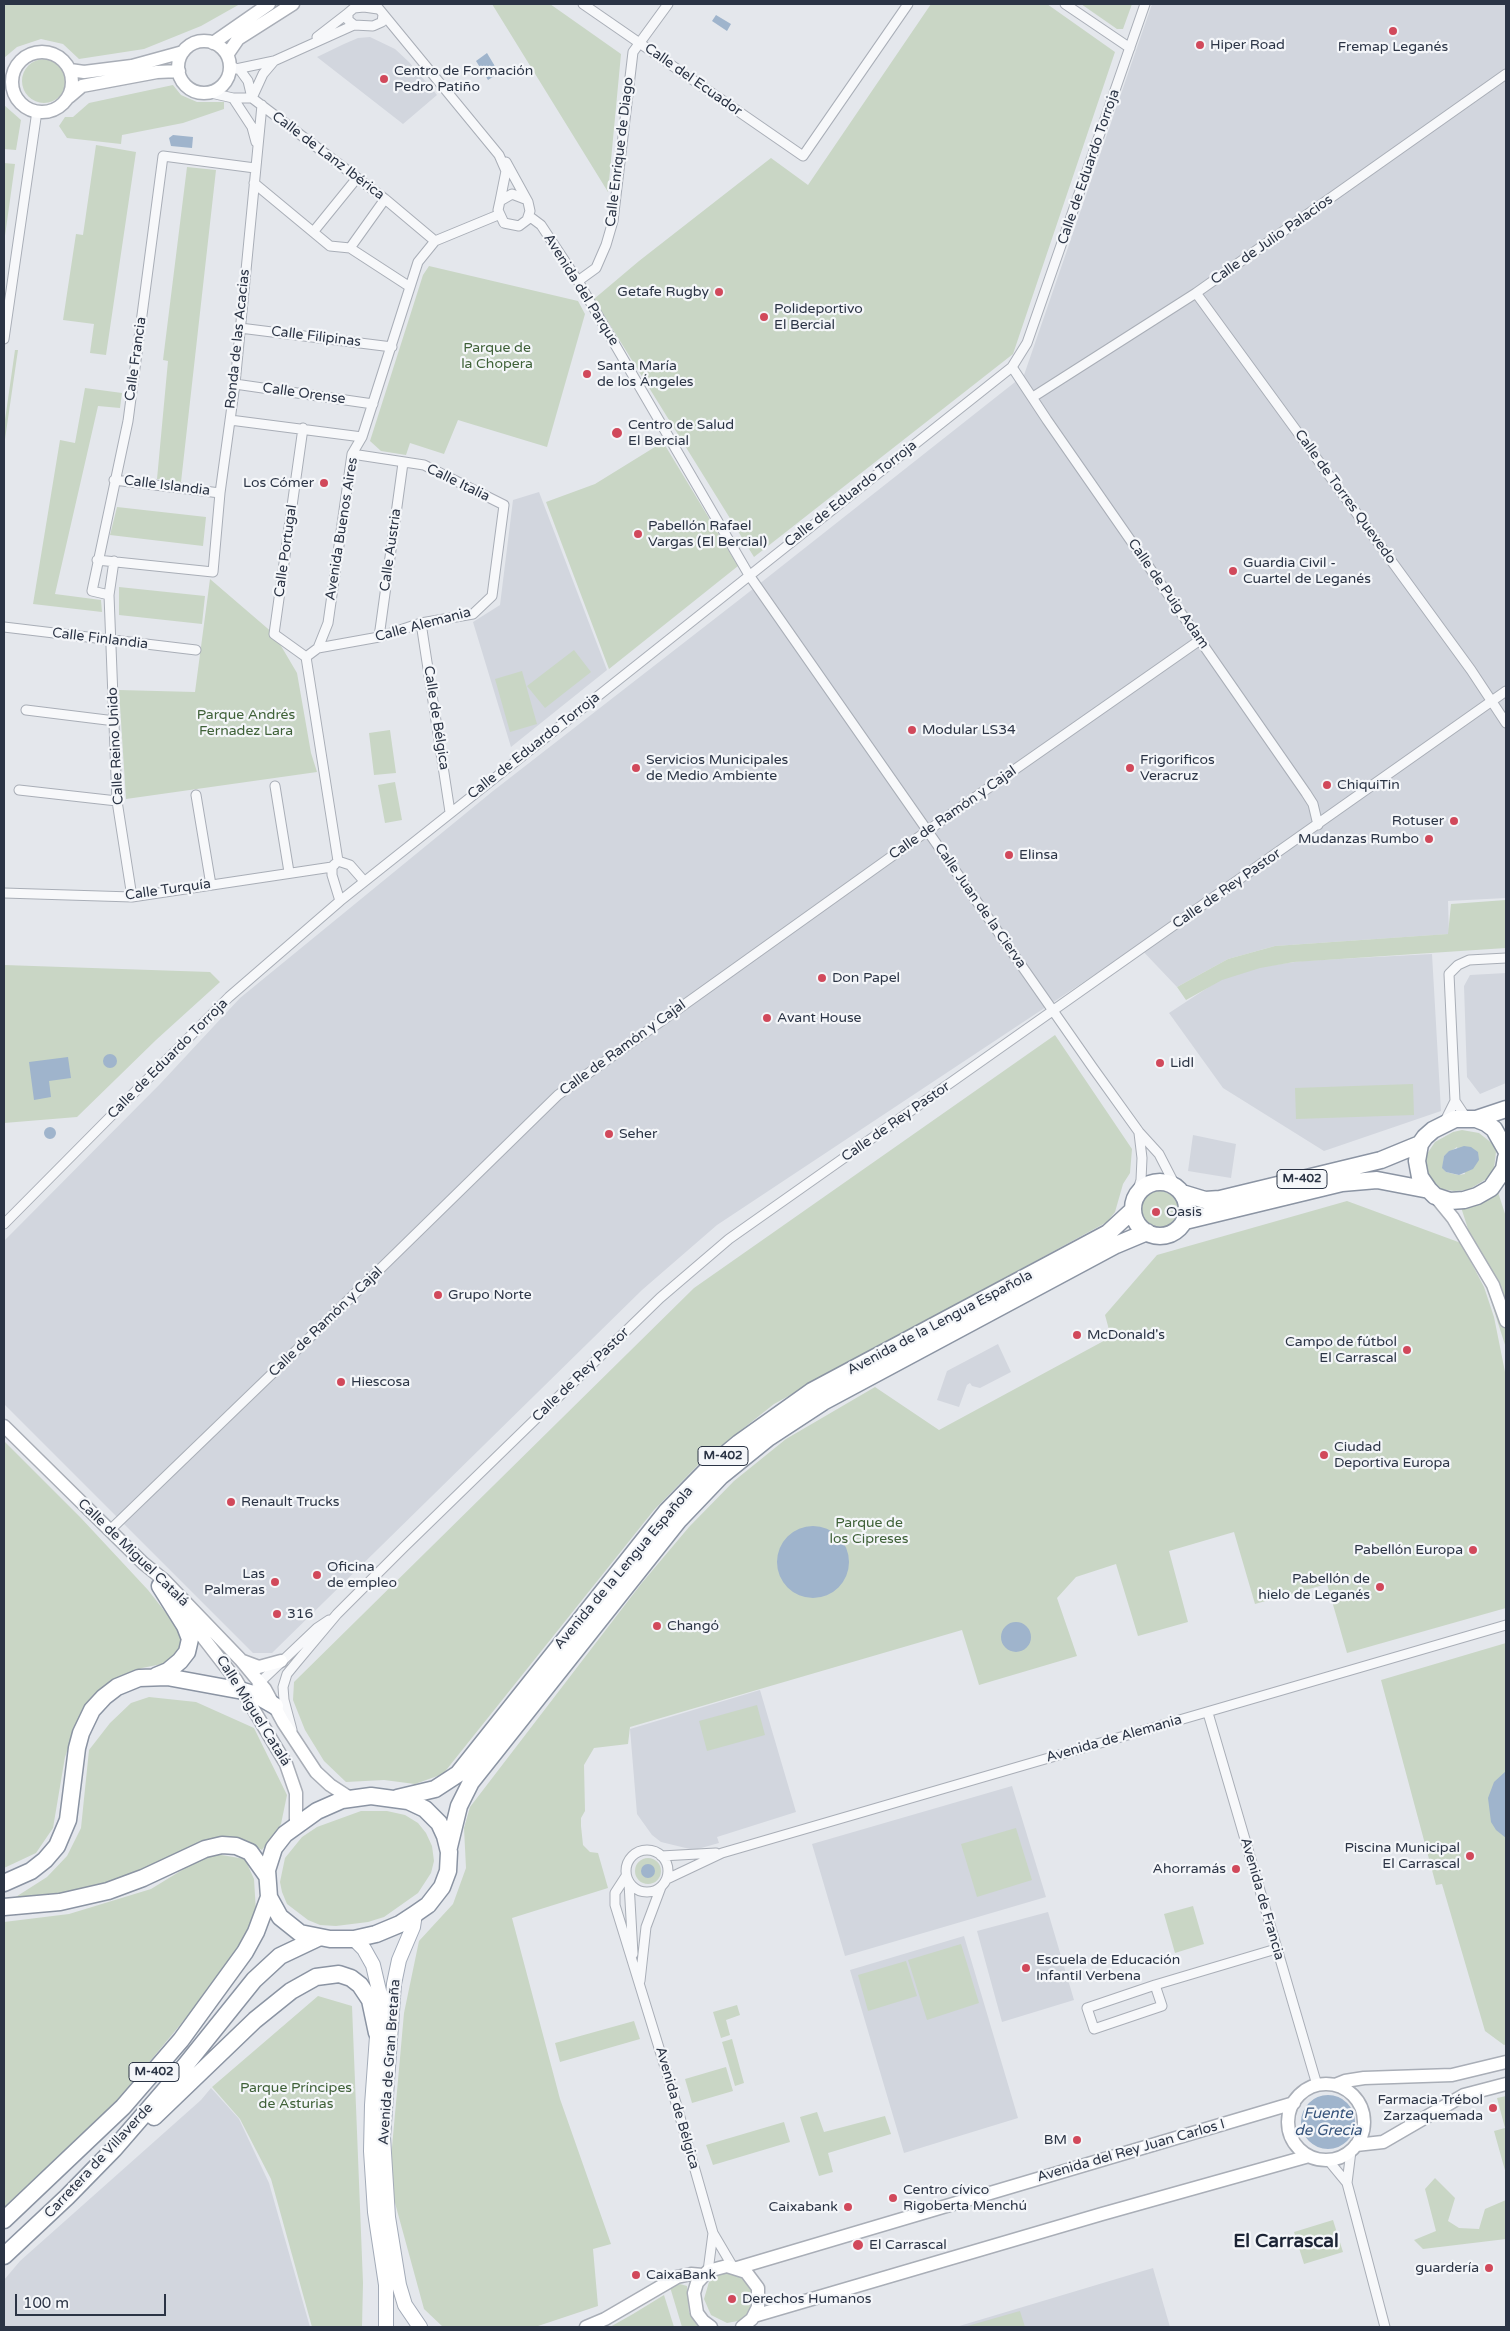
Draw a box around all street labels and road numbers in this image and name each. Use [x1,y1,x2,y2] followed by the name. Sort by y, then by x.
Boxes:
[641,40,745,120] street label: Calle del Ecuador
[602,76,638,228] street label: Calle Enrique de Diago
[1054,87,1124,247] street label: Calle de Eduardo Torroja
[268,108,388,204] street label: Calle de Lanz Ibérica
[1208,191,1336,289] street label: Calle de Julio Palacios
[540,231,622,349] street label: Avenida del Parque
[222,268,254,410] street label: Ronda de las Acacias
[122,316,150,402] street label: Calle Francia
[270,323,362,351] street label: Calle Filipinas
[261,380,347,408] street label: Calle Orense
[1291,427,1399,567] street label: Calle de Torres Quevedo
[782,437,920,551] street label: Calle de Eduardo Torroja
[322,456,362,602] street label: Avenida Buenos Aires
[424,461,492,505] street label: Calle Italia
[123,472,211,500] street label: Calle Islandia
[271,504,301,598] street label: Calle Portugal
[377,507,405,593] street label: Calle Austria
[1124,536,1212,652] street label: Calle de Puig Adam
[373,604,473,646] street label: Calle Alemania
[51,625,149,653] street label: Calle Finlandia
[419,665,453,771] street label: Calle de Bélgica
[105,687,127,805] street label: Calle Reino Unido
[465,689,603,803] street label: Calle de Eduardo Torroja
[886,763,1020,863] street label: Calle de Ramón y Cajal
[931,840,1029,972] street label: Calle Juan de la Cierva
[1170,845,1284,933] street label: Calle de Rey Pastor
[124,876,212,904] street label: Calle Turquía
[104,995,232,1123] street label: Calle de Eduardo Torroja
[557,997,689,1099] street label: Calle de Ramón y Cajal
[839,1078,953,1166] street label: Calle de Rey Pastor
[1277,1170,1327,1188] road number: M-402
[266,1263,386,1381] street label: Calle de Ramón y Cajal
[845,1267,1035,1379] street label: Avenida de la Lengua Española
[529,1324,633,1426] street label: Calle de Rey Pastor
[698,1446,748,1465] road number: M-402
[551,1483,697,1653] street label: Avenida de la Lengua Española
[74,1496,192,1610] street label: Calle de Miguel Catalá
[212,1653,294,1769] street label: Calle Miguel Catalá
[1044,1712,1184,1766] street label: Avenida de Alemania
[1236,1836,1288,1962] street label: Avenida de Francia
[376,1979,404,2145] street label: Avenida de Gran Bretaña
[651,2045,703,2171] street label: Avenida de Bélgica
[129,2062,179,2082] road number: M-402
[41,2100,157,2222] street label: Carretera de Villaverde
[1035,2116,1227,2186] street label: Avenida del Rey Juan Carlos I

